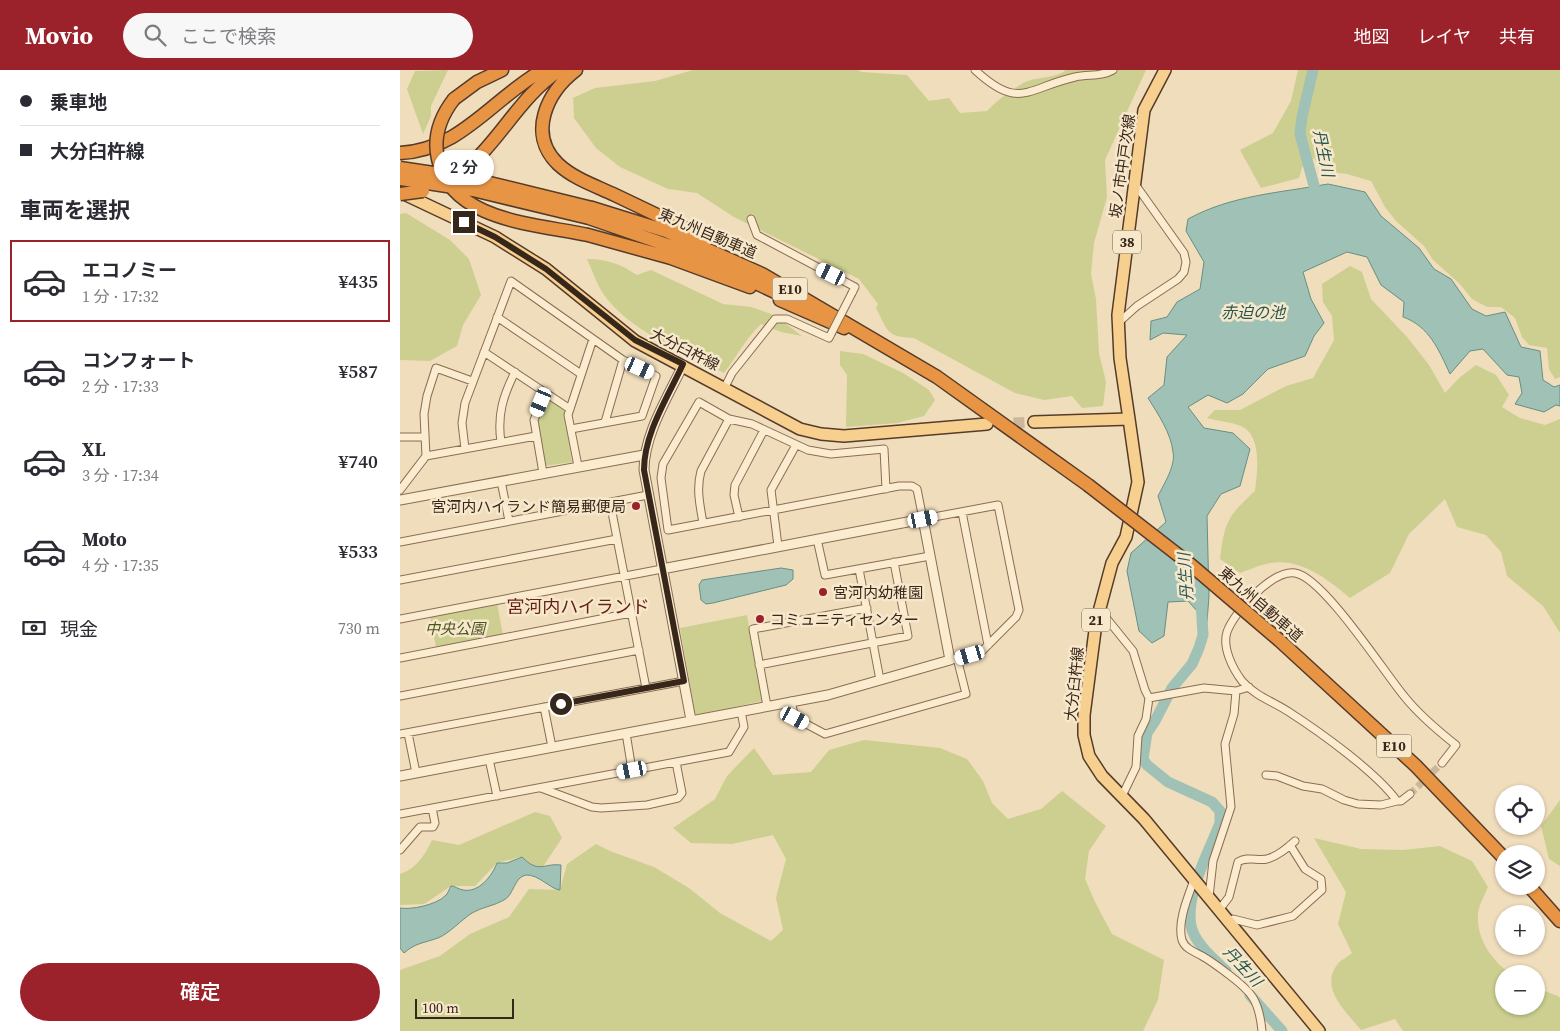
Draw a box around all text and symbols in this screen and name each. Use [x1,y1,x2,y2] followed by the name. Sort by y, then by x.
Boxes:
[123,13,473,58] search box
[25,19,93,52] text: Movio
[141,21,169,49] icon: search
[181,23,276,49] text: ここで検索
[1354,24,1390,49] text: 地図
[1418,24,1471,49] text: レイヤ
[1499,24,1535,49] text: 共有
[50,89,107,115] text: 乗車地
[1104,113,1140,219] street label: 坂ノ市中戸次線
[1308,127,1340,181] water label: 丹生川
[50,138,145,164] text: 大分臼杵線
[434,150,494,184] callout: 2 分
[450,156,478,178] text: 2 分
[20,195,130,225] text: 車両を選択
[656,203,760,263] street label: 東九州自動車道
[453,211,475,233] route end
[1113,230,1141,253] road number: 38
[82,257,177,283] text: エコノミー
[22,259,67,304] icon: car
[814,261,847,287] car
[338,268,378,294] text: ¥435
[772,278,808,300] road number: E10
[82,285,159,307] text: 1 分 · 17:32
[1221,301,1287,323] water label: 赤迫の池
[647,323,723,375] street label: 大分臼杵線
[82,347,195,373] text: コンフォート
[22,349,67,394] icon: car
[623,355,656,381] car
[338,358,378,384] text: ¥587
[82,375,159,397] text: 2 分 · 17:33
[528,385,553,419] car
[82,436,105,462] text: XL
[22,439,67,484] icon: car
[338,448,378,474] text: ¥740
[82,464,159,486] text: 3 分 · 17:34
[431,496,626,517] place label: 宮河内ハイランド簡易郵便局
[630,500,642,512] marker: 宮河内ハイランド簡易郵便局
[906,509,939,529] car
[82,526,127,552] text: Moto
[22,529,67,574] icon: car
[338,538,378,564] text: ¥533
[1172,550,1198,602] water label: 丹生川
[82,554,159,576] text: 4 分 · 17:35
[1214,562,1308,646] street label: 東九州自動車道
[833,582,923,603] place label: 宮河内幼稚園
[817,586,829,598] marker: 宮河内幼稚園
[506,594,650,619] district label: 宮河内ハイランド
[1082,608,1110,632] road number: 21
[770,609,919,630] place label: コミュニティセンター
[754,613,766,625] marker: コミュニティセンター
[20,614,48,642] icon: cash
[60,616,98,642] text: 現金
[338,617,380,639] text: 730 m
[425,618,487,639] park label: 中央公園
[953,644,986,666] car
[1060,646,1088,722] street label: 大分臼杵線
[550,693,572,715] route start
[778,704,811,732] car
[1376,734,1412,758] road number: E10
[615,760,648,780] car
[1495,785,1545,1015] map controls
[1495,785,1545,835] button: locate
[1495,845,1545,895] button: layers
[1495,905,1545,955] button: +
[1219,941,1269,993] water label: 丹生川
[20,963,380,1021] button: 確定
[1495,965,1545,1015] button: −
[415,996,514,1019] scale bar
[422,998,459,1018] text: 100 m

